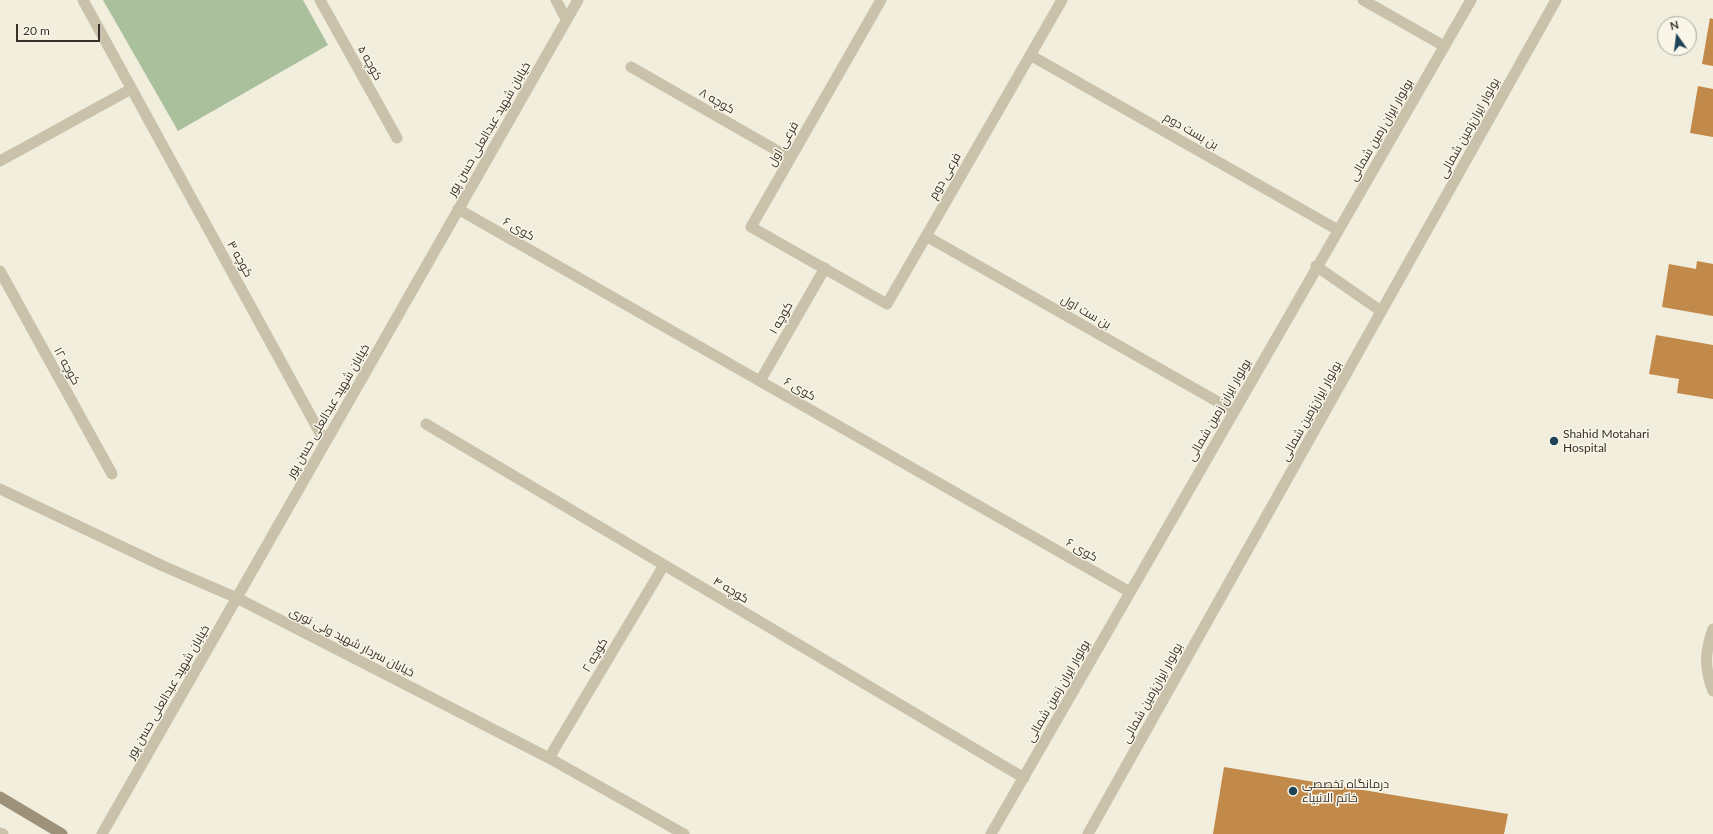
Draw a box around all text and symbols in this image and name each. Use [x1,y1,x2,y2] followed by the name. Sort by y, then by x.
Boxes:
[18,16,102,42] scale bar
[1657,16,1697,56] north arrow
[1669,18,1680,32] text: N
[23,23,50,38] text: 20 m
[355,43,385,83] street label: کوچه ۵
[445,59,533,199] street label: خیابان شهید عبدالعلی حسن پور
[1435,75,1503,181] street label: بولوار ایران‌زمین شمالی
[1346,76,1416,184] street label: بولوار ایران زمین شمالی
[697,85,737,117] street label: کوچه ۸
[1161,110,1221,152] street label: بن بست دوم
[764,119,802,169] street label: فرعی اول
[926,150,964,202] street label: فرعی دوم
[501,214,537,244] street label: کوی ۶
[224,238,256,280] street label: کوچه ۳
[1058,292,1114,332] street label: بن ست اول
[766,299,796,337] street label: کوچه ۱
[284,341,372,481] street label: خیابان شهید عبدالعلی حسن پور
[51,345,83,387] street label: کوچه ۱۲
[1184,356,1254,464] street label: بولوار ایران زمین شمالی
[1277,358,1345,464] street label: بولوار ایران‌زمین شمالی
[782,374,818,404] street label: کوی ۶
[1563,427,1649,455] place label: Shahid Motahari Hospital
[1548,435,1560,447] marker: Shahid Motahari Hospital
[1064,535,1100,565] street label: کوی ۶
[711,574,751,606] street label: کوچه ۴
[287,604,417,680] street label: خیابان سردار شهید ولی نوری
[124,622,212,762] street label: خیابان شهید عبدالعلی حسن پور
[579,635,611,675] street label: کوچه ۲
[1023,637,1093,745] street label: بولوار ایران زمین شمالی
[1118,640,1186,746] street label: بولوار ایران‌زمین شمالی
[1302,777,1389,805] place label: درمانگاه تخصصی خاتم الانبیاء
[1287,785,1299,797] marker: درمانگاه تخصصی خاتم الانبیاء

